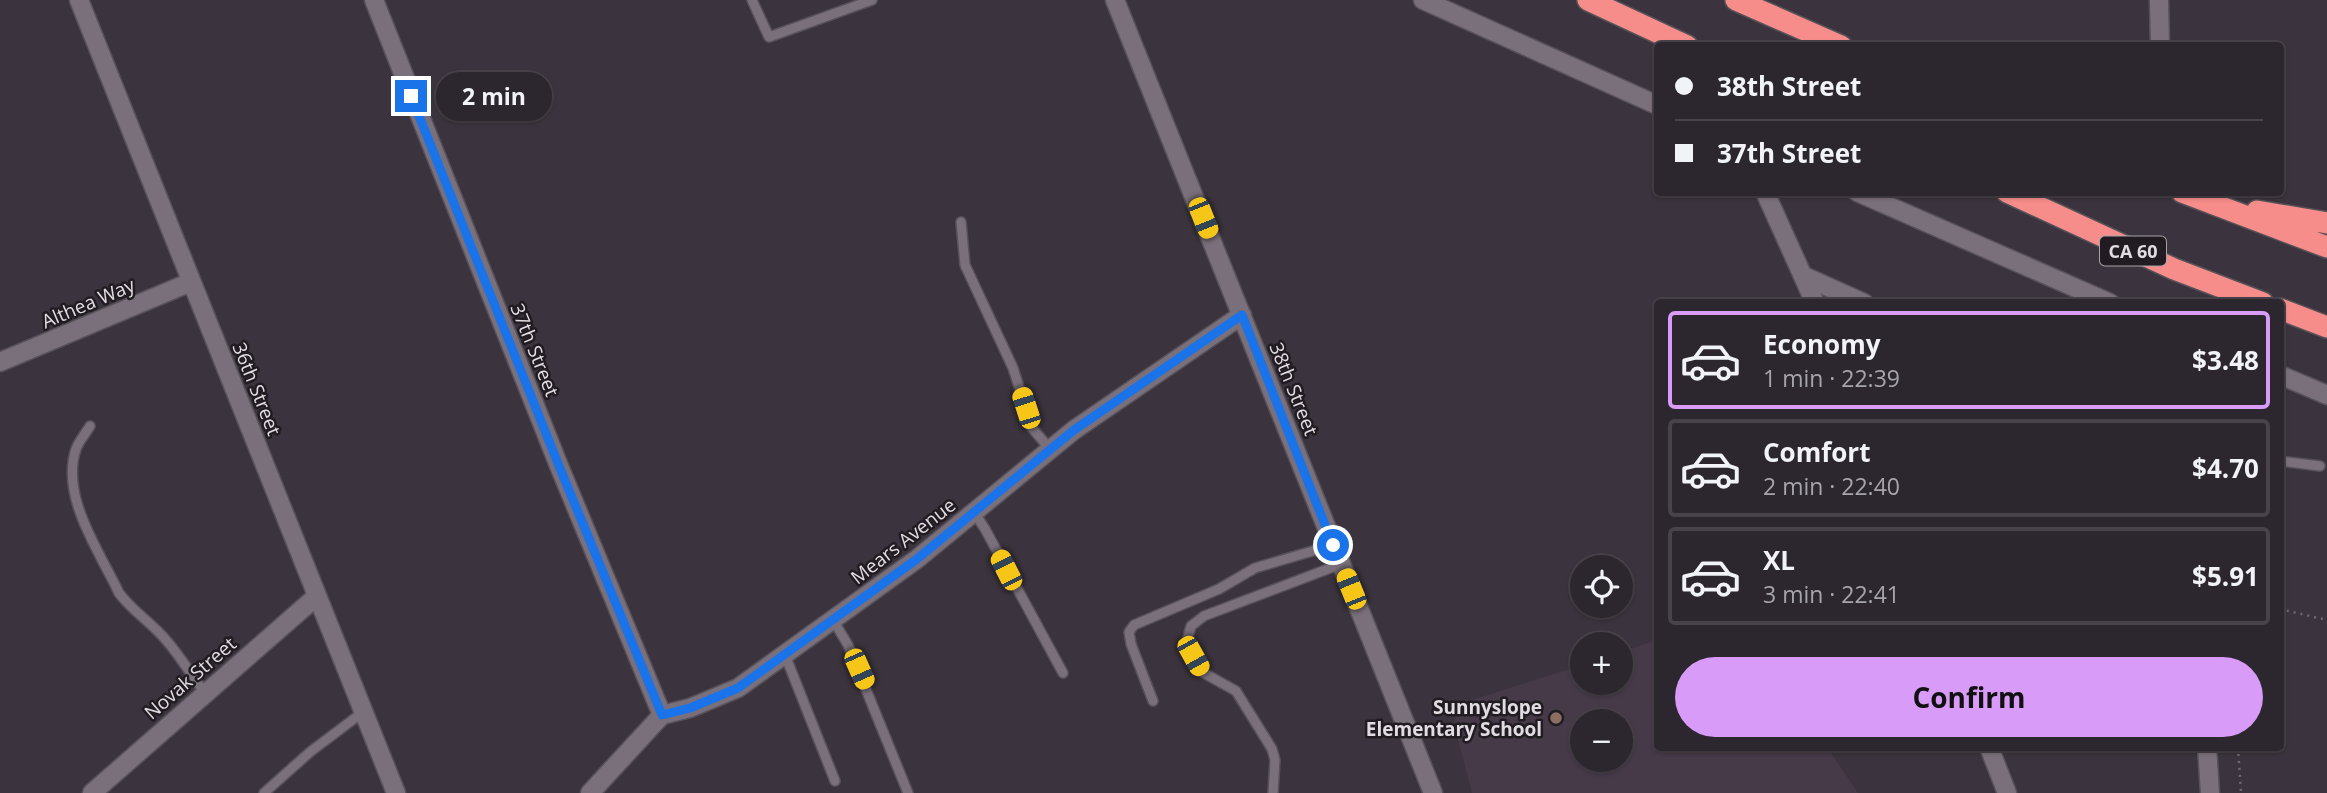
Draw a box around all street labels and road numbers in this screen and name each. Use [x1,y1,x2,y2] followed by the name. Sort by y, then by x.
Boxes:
[2100,236,2166,265] road number: CA 60
[37,272,139,334] street label: Althea Way
[505,300,566,401] street label: 37th Street
[227,339,288,440] street label: 36th Street
[1264,339,1325,440] street label: 38th Street
[845,492,961,590] street label: Mears Avenue
[139,631,242,725] street label: Novak Street

